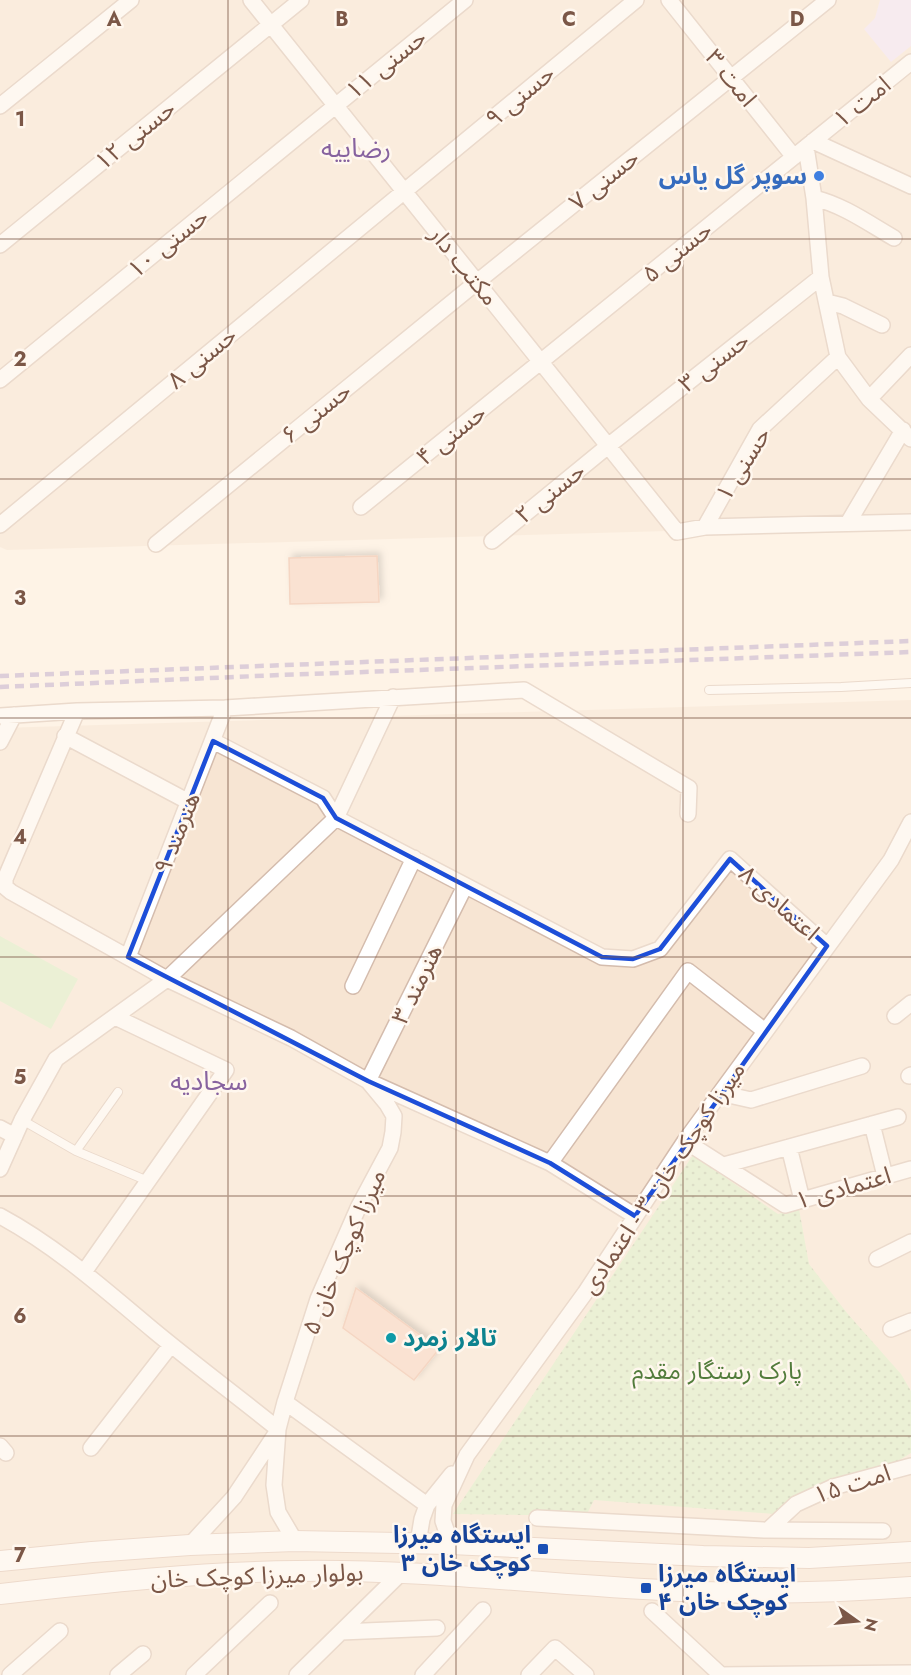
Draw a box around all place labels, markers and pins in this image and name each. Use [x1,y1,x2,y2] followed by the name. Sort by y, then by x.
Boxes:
[659,158,807,193] place label: سوپر گل یاس
[812,169,826,183] marker: سوپر گل یاس
[403,1320,497,1355] place label: تالار زمرد
[384,1331,398,1345] marker: تالار زمرد
[393,1517,532,1580] place label: ایستگاه میرزا کوچک خان ۳
[536,1542,550,1556] marker: ایستگاه میرزا کوچک خان ۳
[658,1556,796,1619] place label: ایستگاه میرزا کوچک خان ۴
[639,1581,653,1595] marker: ایستگاه میرزا کوچک خان ۴

